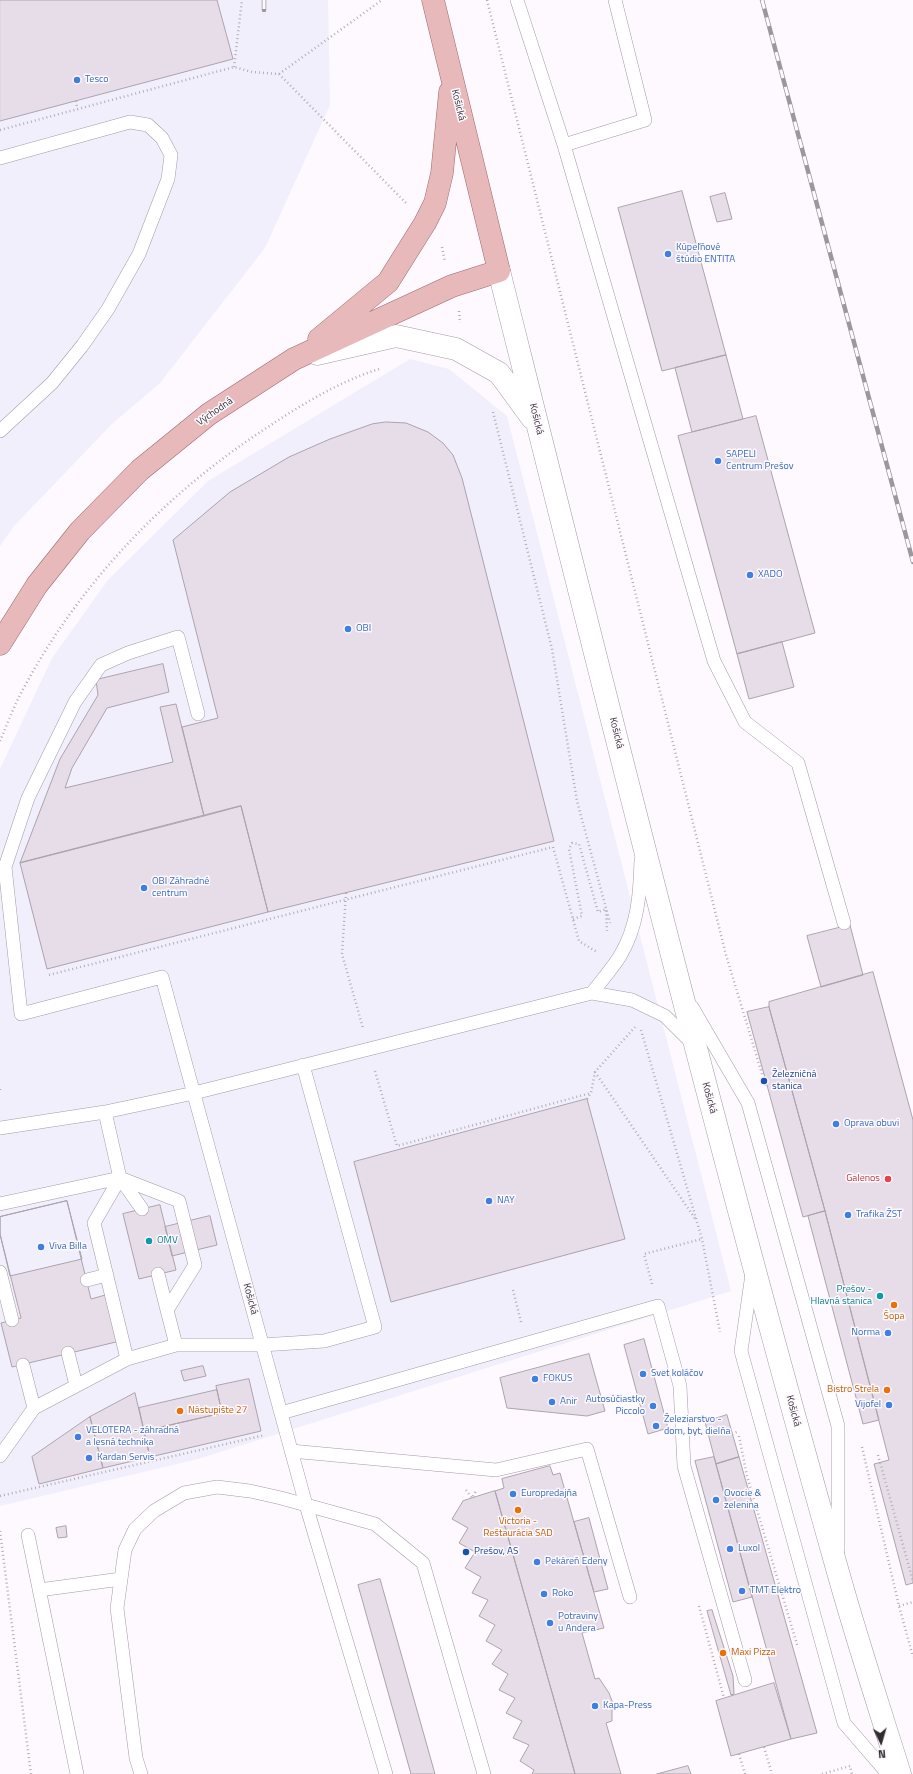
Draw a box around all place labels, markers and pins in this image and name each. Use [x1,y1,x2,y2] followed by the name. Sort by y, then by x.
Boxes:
[85,74,109,86] place label: Tesco
[72,75,82,85] marker: Tesco
[676,242,735,266] place label: Kúpeľňové štúdio ENTITA
[663,249,673,259] marker: Kúpeľňové štúdio ENTITA
[726,449,794,472] place label: SAPELI Centrum Prešov
[713,456,723,466] marker: SAPELI Centrum Prešov
[758,569,783,581] place label: XADO
[745,570,755,580] marker: XADO
[356,623,371,635] place label: OBI
[343,624,353,634] marker: OBI
[152,876,209,900] place label: OBI Záhradné centrum
[139,883,149,893] marker: OBI Záhradné centrum
[772,1069,817,1092] place label: Železničná stanica
[759,1076,769,1086] marker: Železničná stanica
[844,1118,899,1130] place label: Oprava obuvi
[831,1119,841,1129] marker: Oprava obuvi
[846,1173,880,1185] place label: Galenos
[883,1174,893,1184] marker: Galenos
[497,1195,515,1207] place label: NAY
[484,1196,494,1206] marker: NAY
[856,1209,902,1221] place label: Trafika ŽST
[843,1210,853,1220] marker: Trafika ŽST
[157,1235,178,1247] place label: OMV
[144,1236,154,1246] marker: OMV
[49,1241,87,1253] place label: Viva Billa
[36,1242,46,1252] marker: Viva Billa
[810,1284,872,1308] place label: Prešov - Hlavná stanica
[875,1291,885,1301] marker: Prešov - Hlavná stanica
[889,1300,899,1310] marker: Šopa
[884,1311,904,1323] place label: Šopa
[851,1327,880,1339] place label: Norma
[883,1328,893,1338] marker: Norma
[651,1368,703,1380] place label: Svet koláčov
[638,1369,648,1379] marker: Svet koláčov
[543,1373,572,1385] place label: FOKUS
[530,1374,540,1384] marker: FOKUS
[827,1384,879,1396] place label: Bistro Strela
[882,1385,892,1395] marker: Bistro Strela
[586,1394,645,1418] place label: Autosúčiastky Piccolo
[560,1396,577,1408] place label: Anir
[547,1397,557,1407] marker: Anir
[855,1399,881,1411] place label: Vijofel
[884,1400,894,1410] marker: Vijofel
[648,1401,658,1411] marker: Autosúčiastky Piccolo
[188,1405,247,1417] place label: Nástupište 27
[175,1406,185,1416] marker: Nástupište 27
[664,1414,731,1438] place label: Železiarstvo - dom, byt, dielňa
[651,1421,661,1431] marker: Železiarstvo - dom, byt, dielňa
[86,1425,179,1448] place label: VELOTERA - záhradná a lesná technika
[73,1432,83,1442] marker: VELOTERA - záhradná a lesná technika
[97,1452,154,1464] place label: Kardan Servis
[84,1453,94,1463] marker: Kardan Servis
[521,1488,577,1500] place label: Europredajňa
[724,1488,761,1512] place label: Ovocie & zelenina
[508,1489,518,1499] marker: Europredajňa
[711,1495,721,1505] marker: Ovocie & zelenina
[513,1505,523,1515] marker: Victoria - Reštaurácia SAD
[483,1516,553,1540] place label: Victoria - Reštaurácia SAD
[738,1543,760,1555] place label: Luxol
[725,1544,735,1554] marker: Luxol
[474,1546,518,1558] place label: Prešov, AS
[461,1547,471,1557] marker: Prešov, AS
[545,1556,608,1568] place label: Pekáreň Edeny
[532,1557,542,1567] marker: Pekáreň Edeny
[750,1585,801,1597] place label: TMT Elektro
[737,1586,747,1596] marker: TMT Elektro
[552,1588,573,1600] place label: Roko
[539,1589,549,1599] marker: Roko
[558,1611,598,1634] place label: Potraviny u Andera
[545,1618,555,1628] marker: Potraviny u Andera
[731,1647,776,1659] place label: Maxi Pizza
[718,1648,728,1658] marker: Maxi Pizza
[603,1700,652,1712] place label: Kapa-Press
[590,1701,600,1711] marker: Kapa-Press

